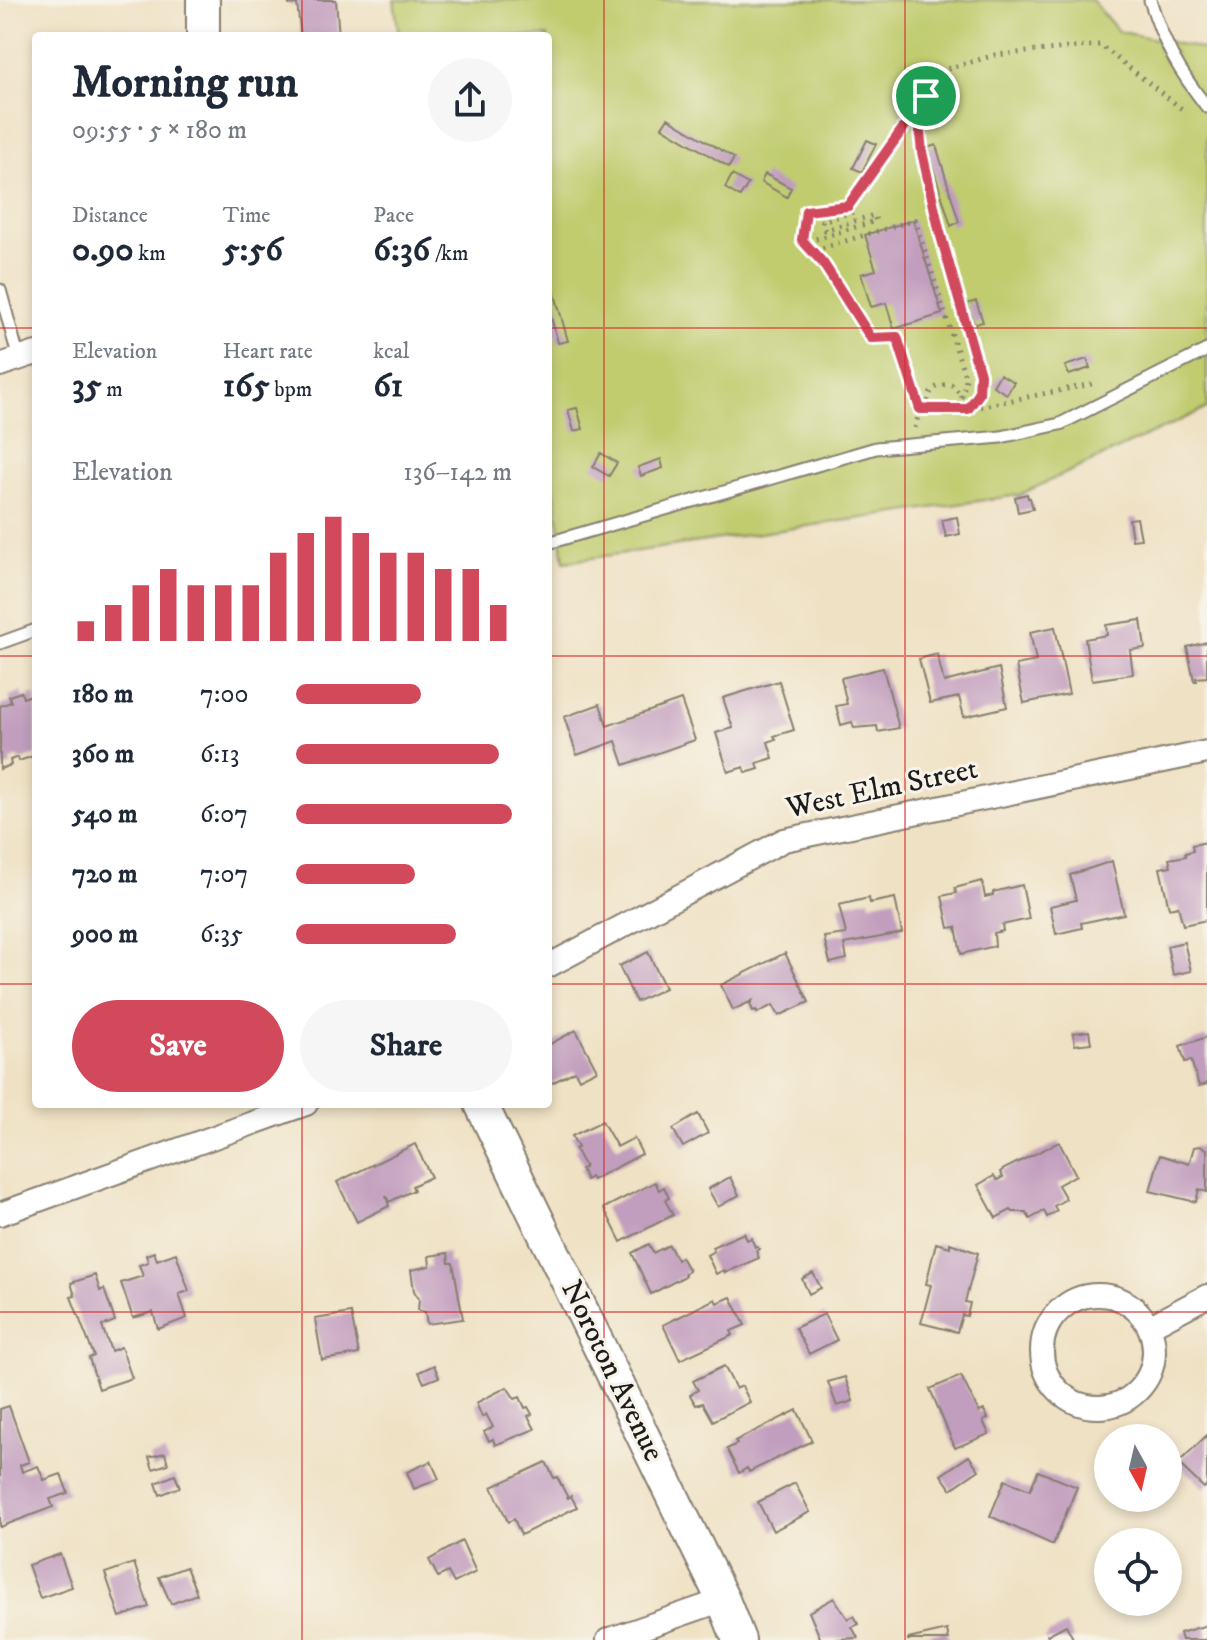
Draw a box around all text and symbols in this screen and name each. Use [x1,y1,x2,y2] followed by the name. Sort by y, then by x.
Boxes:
[72,56,298,111] text: Morning run
[428,58,512,142] button: share
[892,62,960,130] pin
[904,74,948,118] icon: arrive
[72,114,247,147] text: 09:55 · 5 × 180 m
[72,202,148,229] text: Distance
[223,202,270,229] text: Time
[373,202,414,229] text: Pace
[72,229,134,271] text: 0.90
[223,229,283,271] text: 5:56
[373,229,430,271] text: 6:36
[134,240,166,267] text: km
[430,240,468,267] text: /km
[72,338,157,365] text: Elevation
[223,338,313,365] text: Heart rate
[373,338,409,365] text: kcal
[72,365,102,407] text: 35
[223,365,270,407] text: 165
[373,365,403,407] text: 61
[102,376,123,403] text: m
[270,376,312,403] text: bpm
[72,456,173,489] text: Elevation
[403,456,512,489] text: 136–142 m
[72,678,134,711] text: 180 m
[200,678,248,711] text: 7:00
[72,738,134,771] text: 360 m
[200,738,240,771] text: 6:13
[782,751,981,828] street label: West Elm Street
[72,798,138,831] text: 540 m
[200,798,248,831] text: 6:07
[72,858,138,891] text: 720 m
[200,858,248,891] text: 7:07
[72,918,138,951] text: 900 m
[200,918,243,951] text: 6:35
[72,1000,284,1092] button: Save
[300,1000,512,1092] button: Share
[552,1274,672,1468] street label: Noroton Avenue
[1094,1424,1182,1512] north arrow
[1094,1424,1182,1616] map controls
[1094,1528,1182,1616] button: locate

